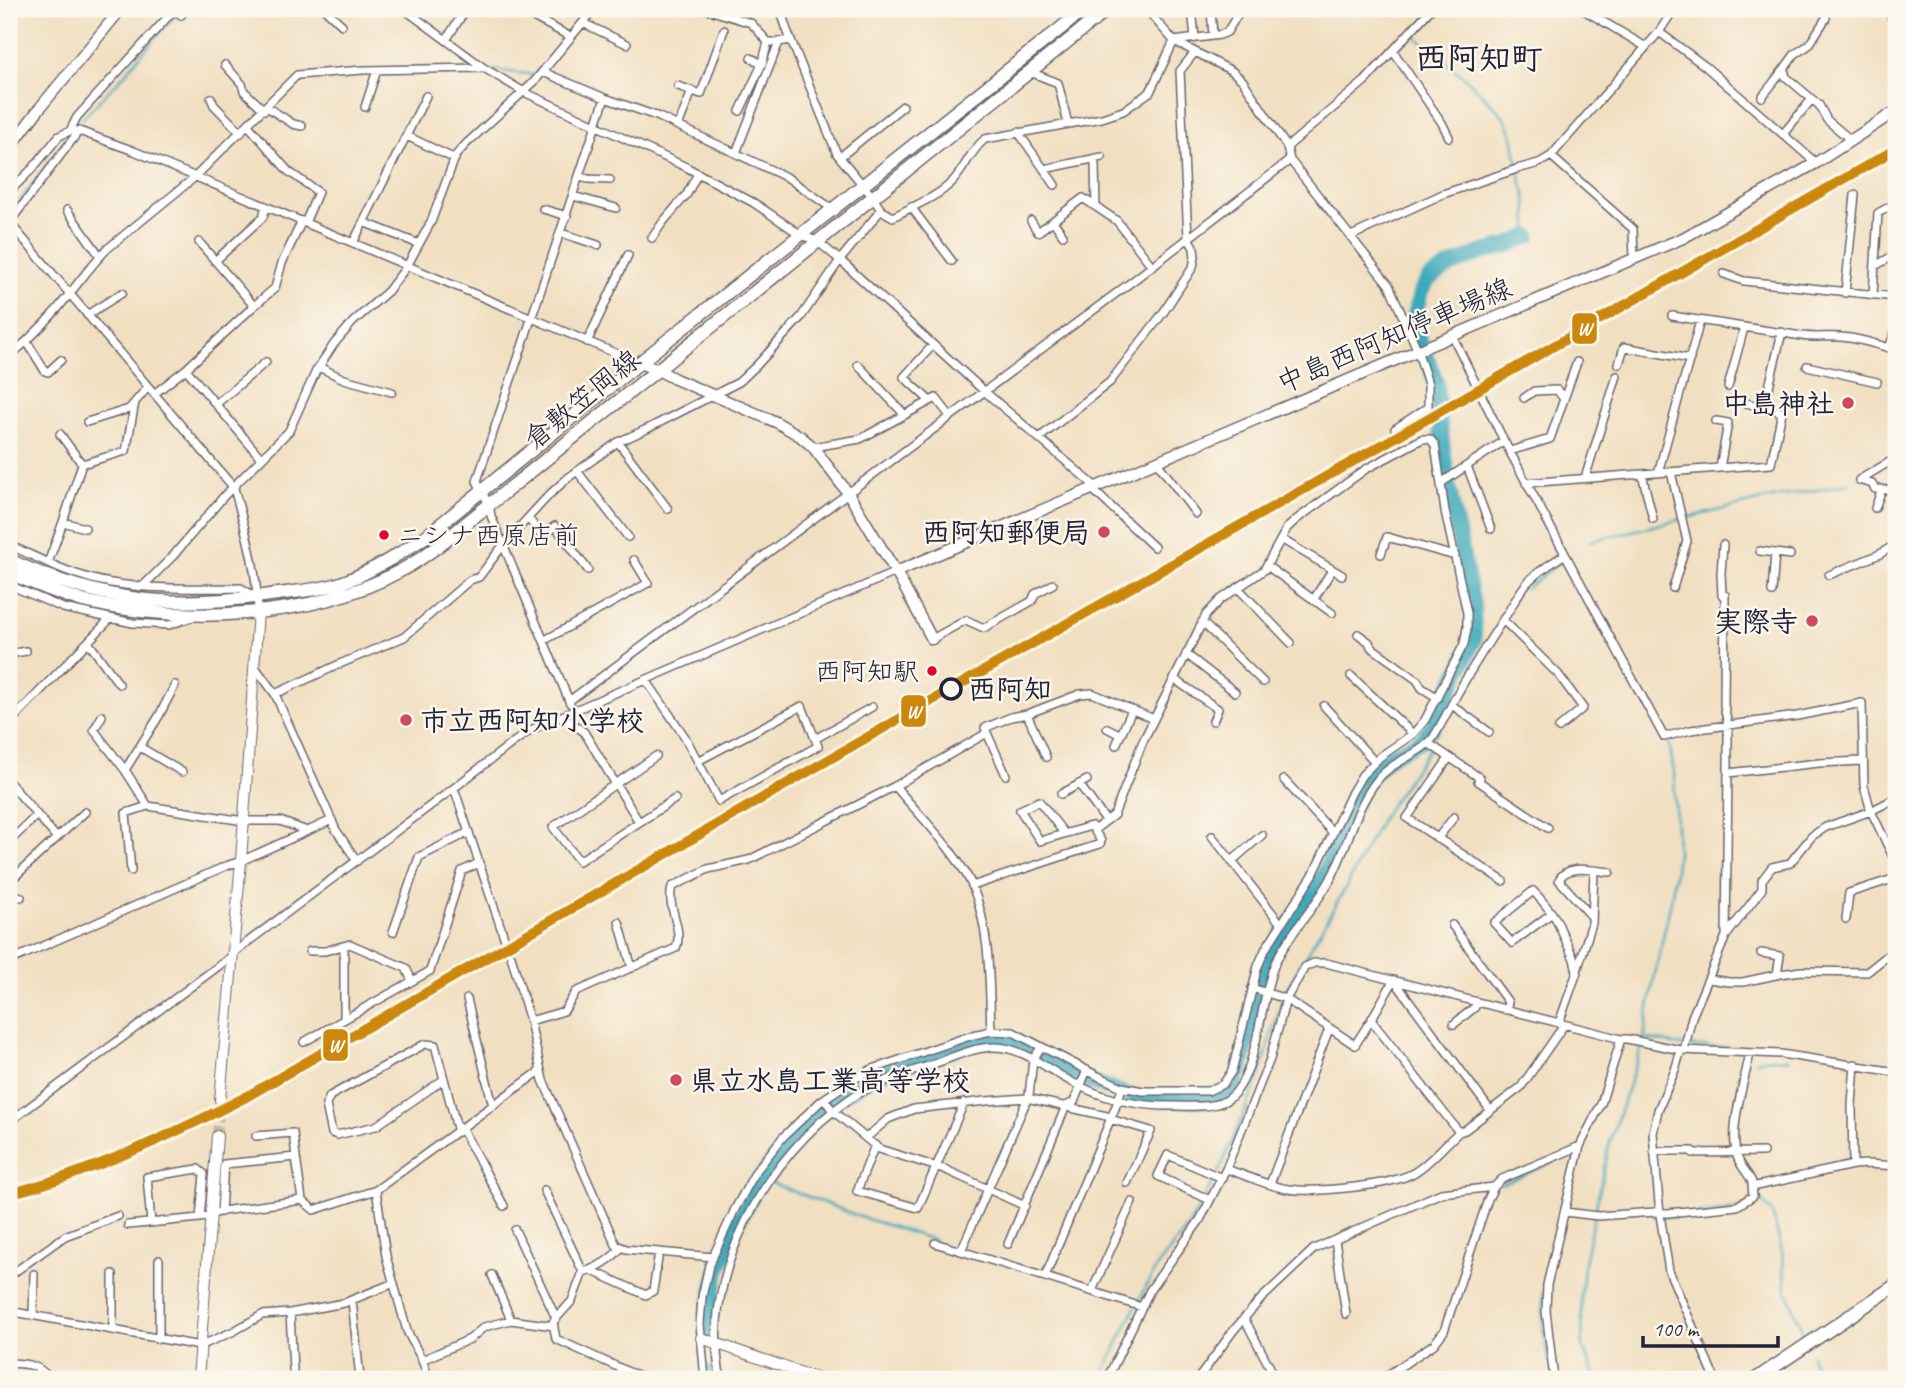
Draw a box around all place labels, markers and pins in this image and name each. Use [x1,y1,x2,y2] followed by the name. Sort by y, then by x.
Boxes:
[1722,386,1834,421] place label: 中島神社
[1840,395,1856,411] marker: 中島神社
[922,515,1090,550] place label: 西阿知郵便局
[397,519,579,552] place label: ニシナ西原店前
[1096,524,1112,540] marker: 西阿知郵便局
[377,528,391,542] marker: ニシナ西原店前
[1714,604,1798,639] place label: 実際寺
[1804,613,1820,629] marker: 実際寺
[815,655,919,688] place label: 西阿知駅
[925,664,939,678] marker: 西阿知駅
[968,672,1052,707] place label: 西阿知
[940,678,962,700] marker: 西阿知
[420,703,644,738] place label: 市立西阿知小学校
[398,712,414,728] marker: 市立西阿知小学校
[690,1063,970,1098] place label: 県立水島工業高等学校
[668,1072,684,1088] marker: 県立水島工業高等学校

